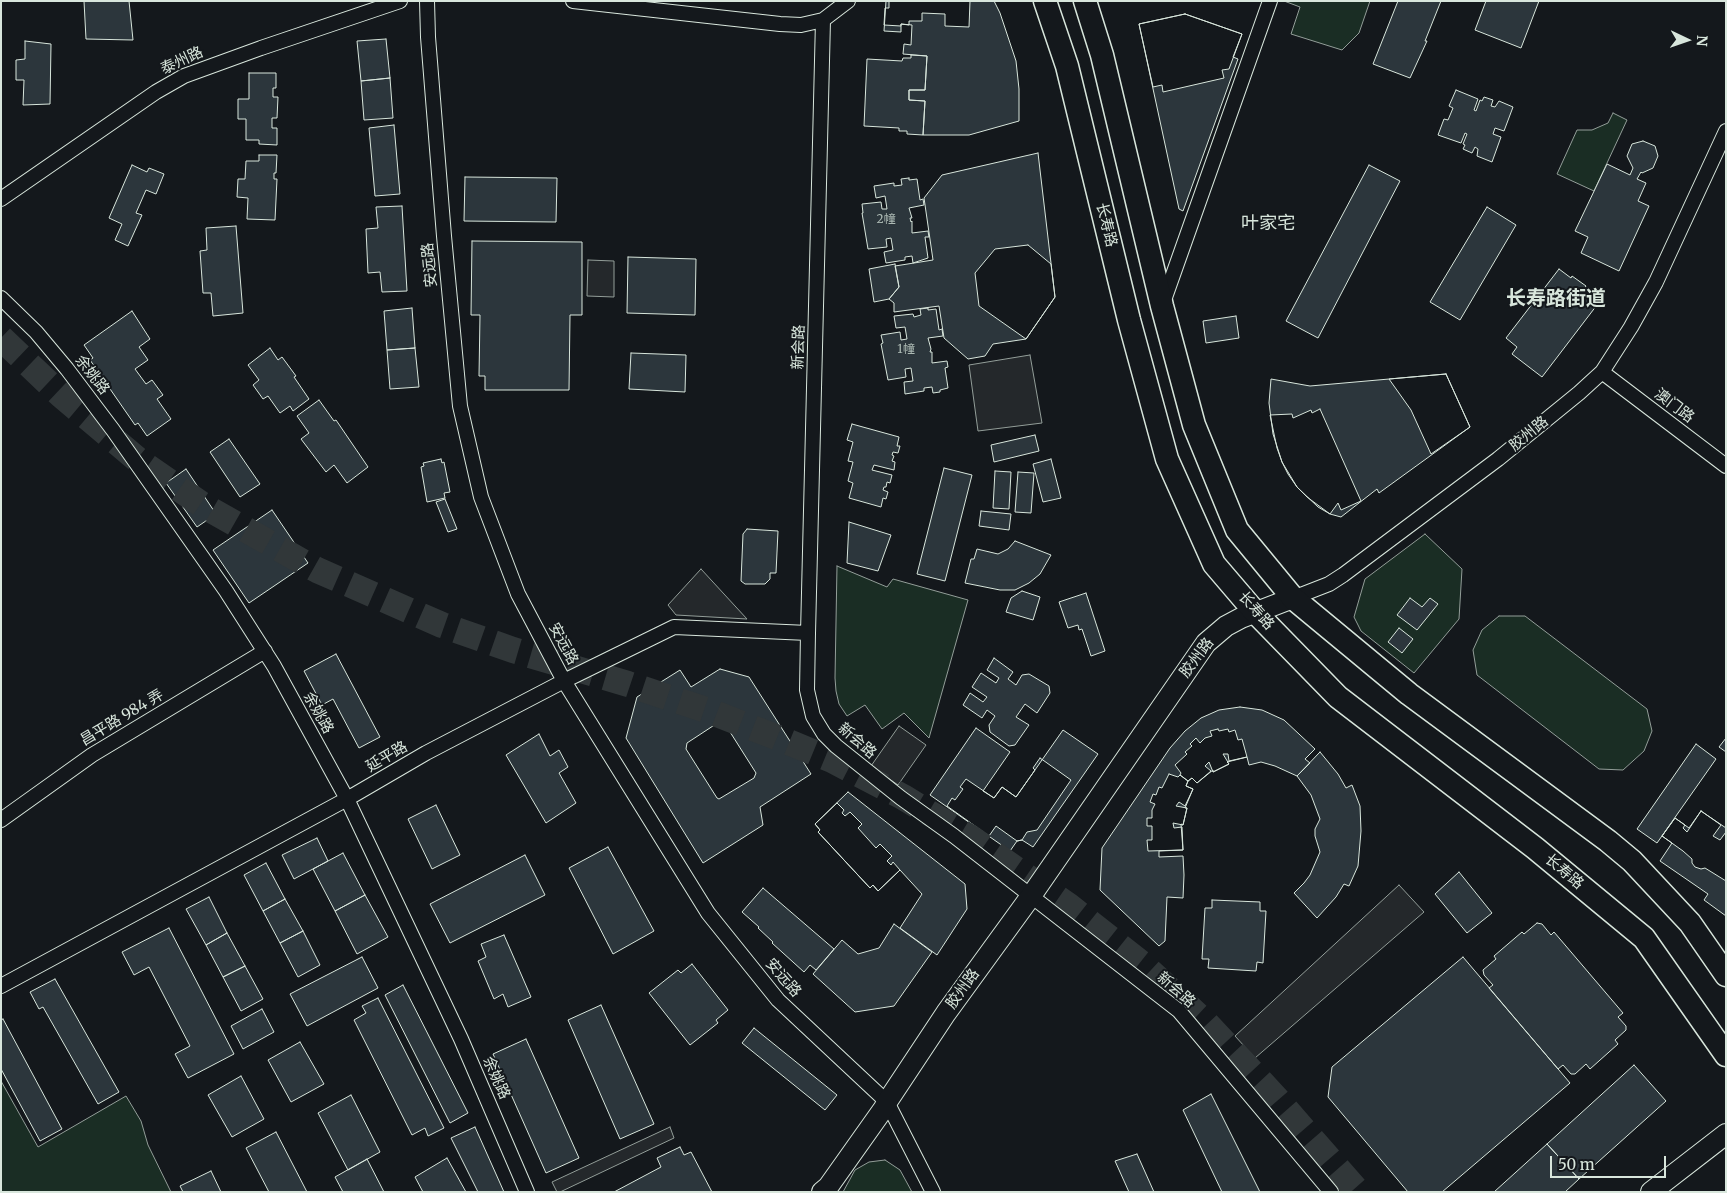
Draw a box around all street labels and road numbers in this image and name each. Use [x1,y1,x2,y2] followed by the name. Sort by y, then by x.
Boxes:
[158,43,206,79] street label: 泰州路
[1092,201,1120,249] street label: 长寿路
[419,242,441,288] street label: 安远路
[789,324,809,370] street label: 新会路
[71,352,113,398] street label: 余姚路
[1651,385,1697,427] street label: 澳门路
[1506,413,1552,455] street label: 胶州路
[1234,588,1278,634] street label: 长寿路
[544,620,582,668] street label: 安远路
[1176,635,1218,681] street label: 胶州路
[77,686,167,750] street label: 昌平路 984 弄
[299,689,337,737] street label: 余姚路
[834,719,880,763] street label: 新会路
[363,738,411,776] street label: 延平路
[1541,851,1587,893] street label: 长寿路
[761,955,805,1001] street label: 安远路
[942,966,984,1012] street label: 胶州路
[1153,968,1199,1012] street label: 新会路
[479,1054,513,1102] street label: 余姚路

